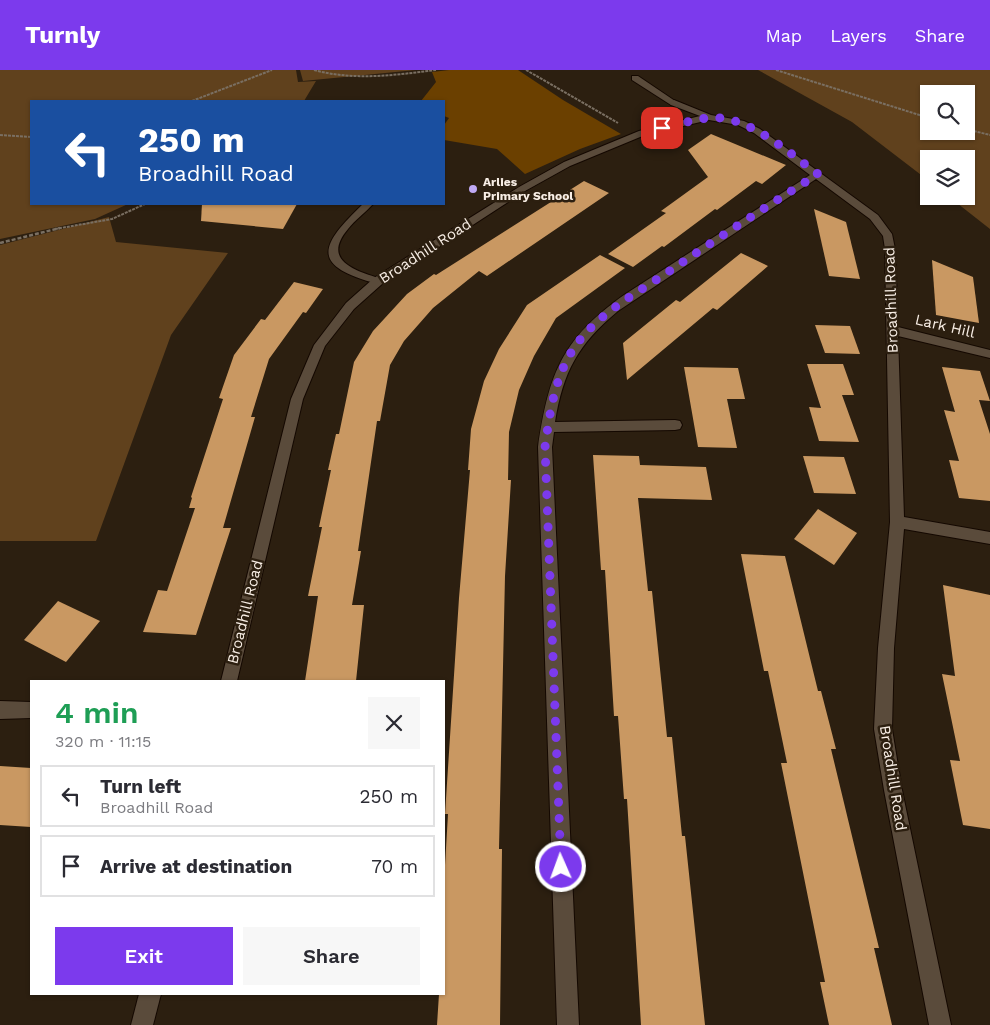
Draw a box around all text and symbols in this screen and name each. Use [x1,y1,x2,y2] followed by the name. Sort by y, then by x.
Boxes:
[25,21,100,49] text: Turnly
[765,25,802,46] text: Map
[830,25,887,46] text: Layers
[915,25,965,46] text: Share
[920,85,975,205] map controls
[920,85,975,140] button: search
[641,107,683,149] pin
[648,114,676,142] icon: arrive
[138,119,245,161] text: 250 m
[55,120,120,185] icon: left
[920,150,975,205] button: layers
[138,161,294,186] text: Broadhill Road
[483,175,573,203] place label: Arlies Primary School
[467,183,479,195] marker: Arlies Primary School
[376,215,474,287] street label: Broadhill Road
[880,247,902,353] street label: Broadhill Road
[913,310,977,342] street label: Lark Hill
[223,558,267,666] street label: Broadhill Road
[55,695,139,730] text: 4 min
[368,697,420,749] button: close
[876,724,910,832] street label: Broadhill Road
[55,732,151,751] text: 320 m · 11:15
[100,775,181,798] text: Turn left
[57,782,85,810] icon: left
[359,785,418,808] text: 250 m
[100,798,213,817] text: Broadhill Road
[534,840,586,892] position arrow
[57,852,85,880] icon: arrive
[100,855,292,878] text: Arrive at destination
[371,855,418,878] text: 70 m
[55,927,233,985] button: Exit
[243,927,420,985] button: Share

